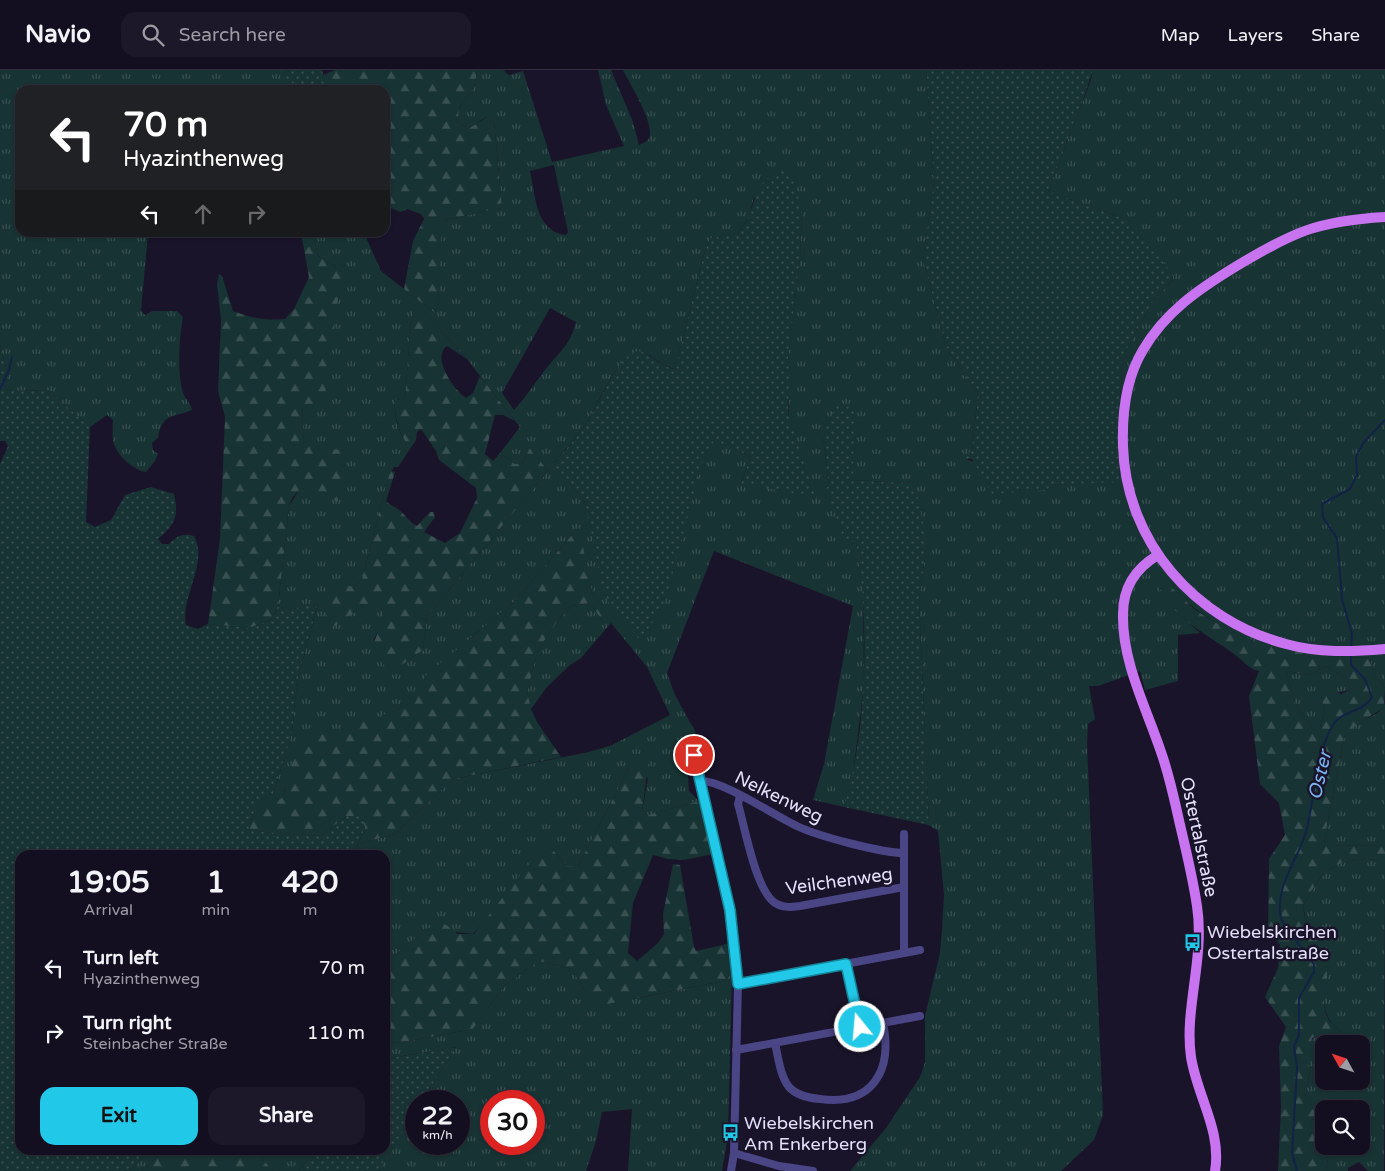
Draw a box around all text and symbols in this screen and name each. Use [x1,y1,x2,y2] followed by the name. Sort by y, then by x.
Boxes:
[121,12,471,57] search box
[25,20,91,49] text: Navio
[139,21,167,49] icon: search
[179,24,286,46] text: Search here
[1161,24,1200,46] text: Map
[1228,24,1283,46] text: Layers
[1311,24,1360,46] text: Share
[123,104,208,146] text: 70 m
[40,105,105,170] icon: left
[123,146,284,172] text: Hyazinthenweg
[136,200,164,228] icon: left
[189,200,217,228] icon: ahead
[242,200,270,228] icon: right
[673,734,715,776] pin
[680,741,708,769] icon: arrive
[1304,746,1337,802] water label: Oster
[731,766,827,828] street label: Nelkenweg
[1176,775,1222,899] street label: Ostertalstraße
[784,863,894,899] street label: Veilchenweg
[67,864,150,901] text: 19:05
[206,864,225,901] text: 1
[282,864,338,901] text: 420
[84,900,133,920] text: Arrival
[202,900,230,920] text: min
[303,900,317,920] text: m
[1207,921,1337,964] place label: Wiebelskirchen Ostertalstraße
[1183,932,1203,952] bus stop icon: Wiebelskirchen Ostertalstraße
[83,947,159,969] text: Turn left
[40,954,68,982] icon: left
[319,957,365,979] text: 70 m
[83,969,200,989] text: Hyazinthenweg
[833,1000,885,1052] position arrow
[83,1012,171,1034] text: Turn right
[40,1019,68,1047] icon: right
[307,1022,365,1044] text: 110 m
[83,1034,228,1054] text: Steinbacher Straße
[1315,1035,1370,1090] north arrow
[1315,1035,1370,1155] map controls
[40,1087,198,1145] button: Exit
[208,1087,365,1145] button: Share
[480,1090,545,1155] speed limit sign: 30
[1315,1100,1370,1155] button: search
[422,1101,453,1131] text: 22
[744,1112,874,1155] place label: Wiebelskirchen Am Enkerberg
[720,1123,740,1143] bus stop icon: Wiebelskirchen Am Enkerberg
[422,1128,453,1142] text: km/h

